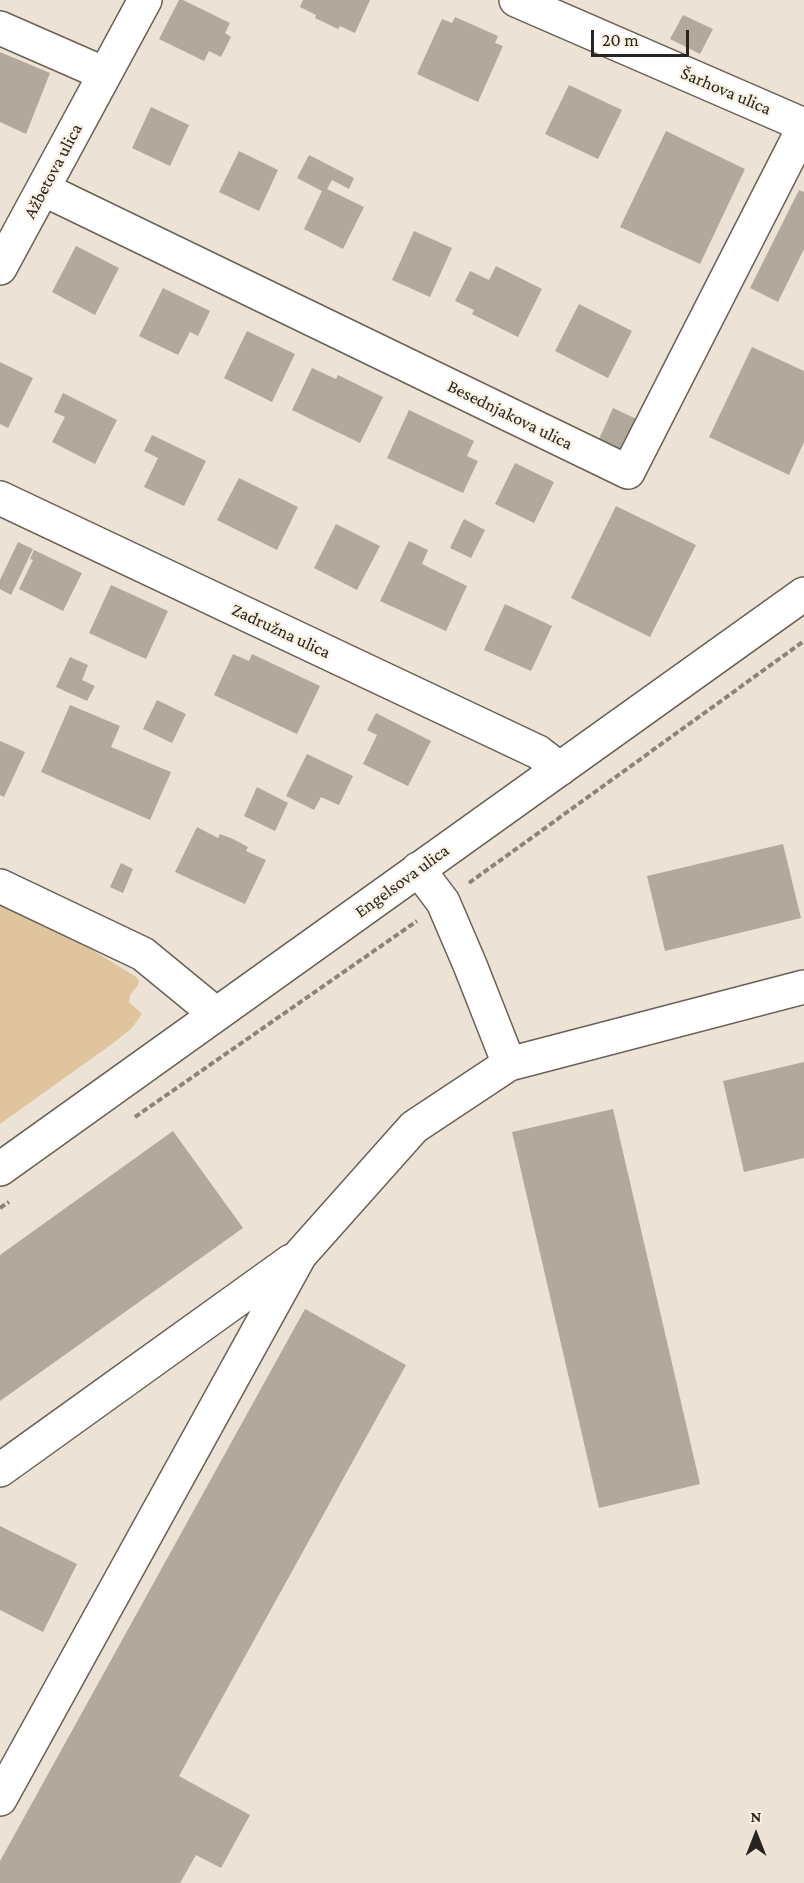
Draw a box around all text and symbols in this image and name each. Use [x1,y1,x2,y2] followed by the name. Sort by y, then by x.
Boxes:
[594,18,692,56] scale bar
[602,30,639,50] text: 20 m
[677,62,775,120] street label: Šarhova ulica
[19,120,87,222] street label: Ažbetova ulica
[444,375,576,455] street label: Besednjakova ulica
[228,599,334,663] street label: Zadružna ulica
[351,840,453,922] street label: Engelsova ulica
[726,1805,786,1865] north arrow
[751,1808,761,1825] text: N

